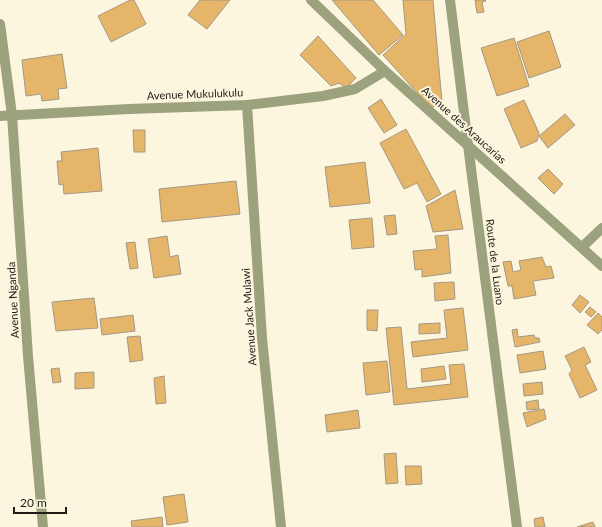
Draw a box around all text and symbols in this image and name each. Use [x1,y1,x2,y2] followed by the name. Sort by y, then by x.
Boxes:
[420,83,509,166] street label: Avenue des Araucarias
[147,85,243,102] street label: Avenue Mukulukulu
[484,218,507,306] street label: Route de la Luano
[4,262,21,339] street label: Avenue Nganda
[239,267,258,366] street label: Avenue Jack Mulawi
[14,489,66,515] scale bar
[20,495,47,510] text: 20 m

